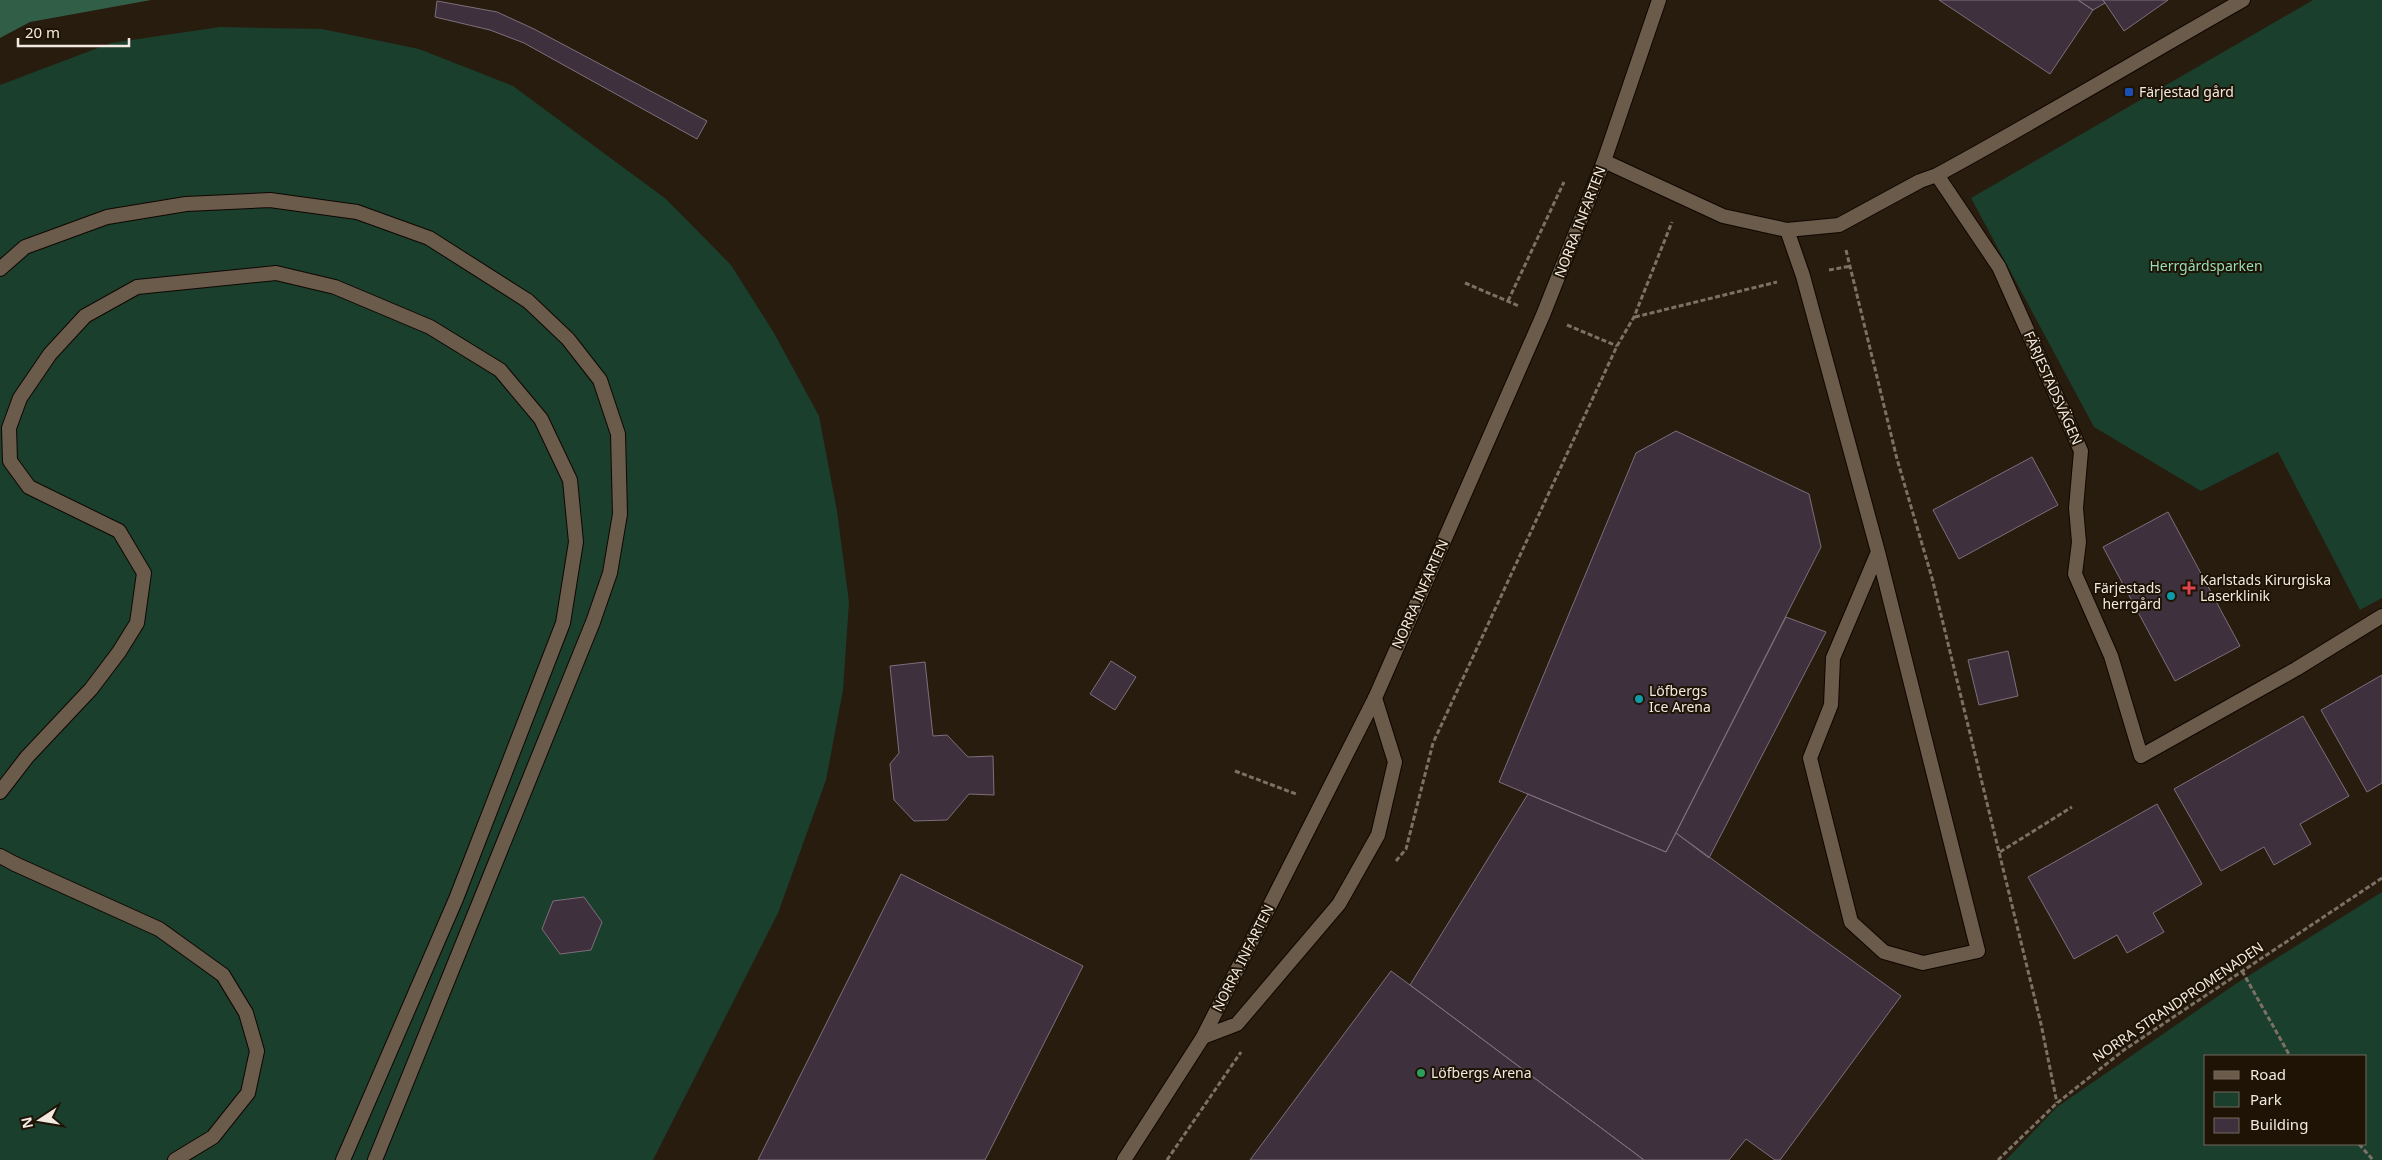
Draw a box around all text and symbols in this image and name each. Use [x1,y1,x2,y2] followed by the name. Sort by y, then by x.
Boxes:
[18,15,129,47] scale bar
[25,22,60,42] text: 20 m
[2139,82,2234,101] place label: Färjestad gård
[2123,86,2135,98] marker: Färjestad gård
[1550,163,1610,280] street label: NORRA INFARTEN
[2149,256,2263,275] park label: Herrgårdsparken
[2020,328,2087,448] street label: FÄRJESTADSVÄGEN
[1387,536,1452,651] street label: NORRA INFARTEN
[2200,570,2331,605] place label: Karlstads Kirurgiska Laserklinik
[2094,578,2161,613] place label: Färjestads herrgård
[2182,581,2196,595] marker: Karlstads Kirurgiska Laserklinik
[2165,590,2177,602] marker: Färjestads herrgård
[1649,681,1711,716] place label: Löfbergs Ice Arena
[1633,693,1645,705] marker: Löfbergs Ice Arena
[1207,901,1278,1015] street label: NORRA INFARTEN
[2089,937,2267,1066] street label: NORRA STRANDPROMENADEN
[2204,1055,2367,1145] legend
[1431,1063,1532,1082] place label: Löfbergs Arena
[2250,1064,2286,1084] text: Road
[1415,1067,1427,1079] marker: Löfbergs Arena
[2250,1089,2282,1109] text: Park
[15,1095,65,1145] north arrow
[2250,1114,2308,1134] text: Building
[16,1115,37,1130] text: N

